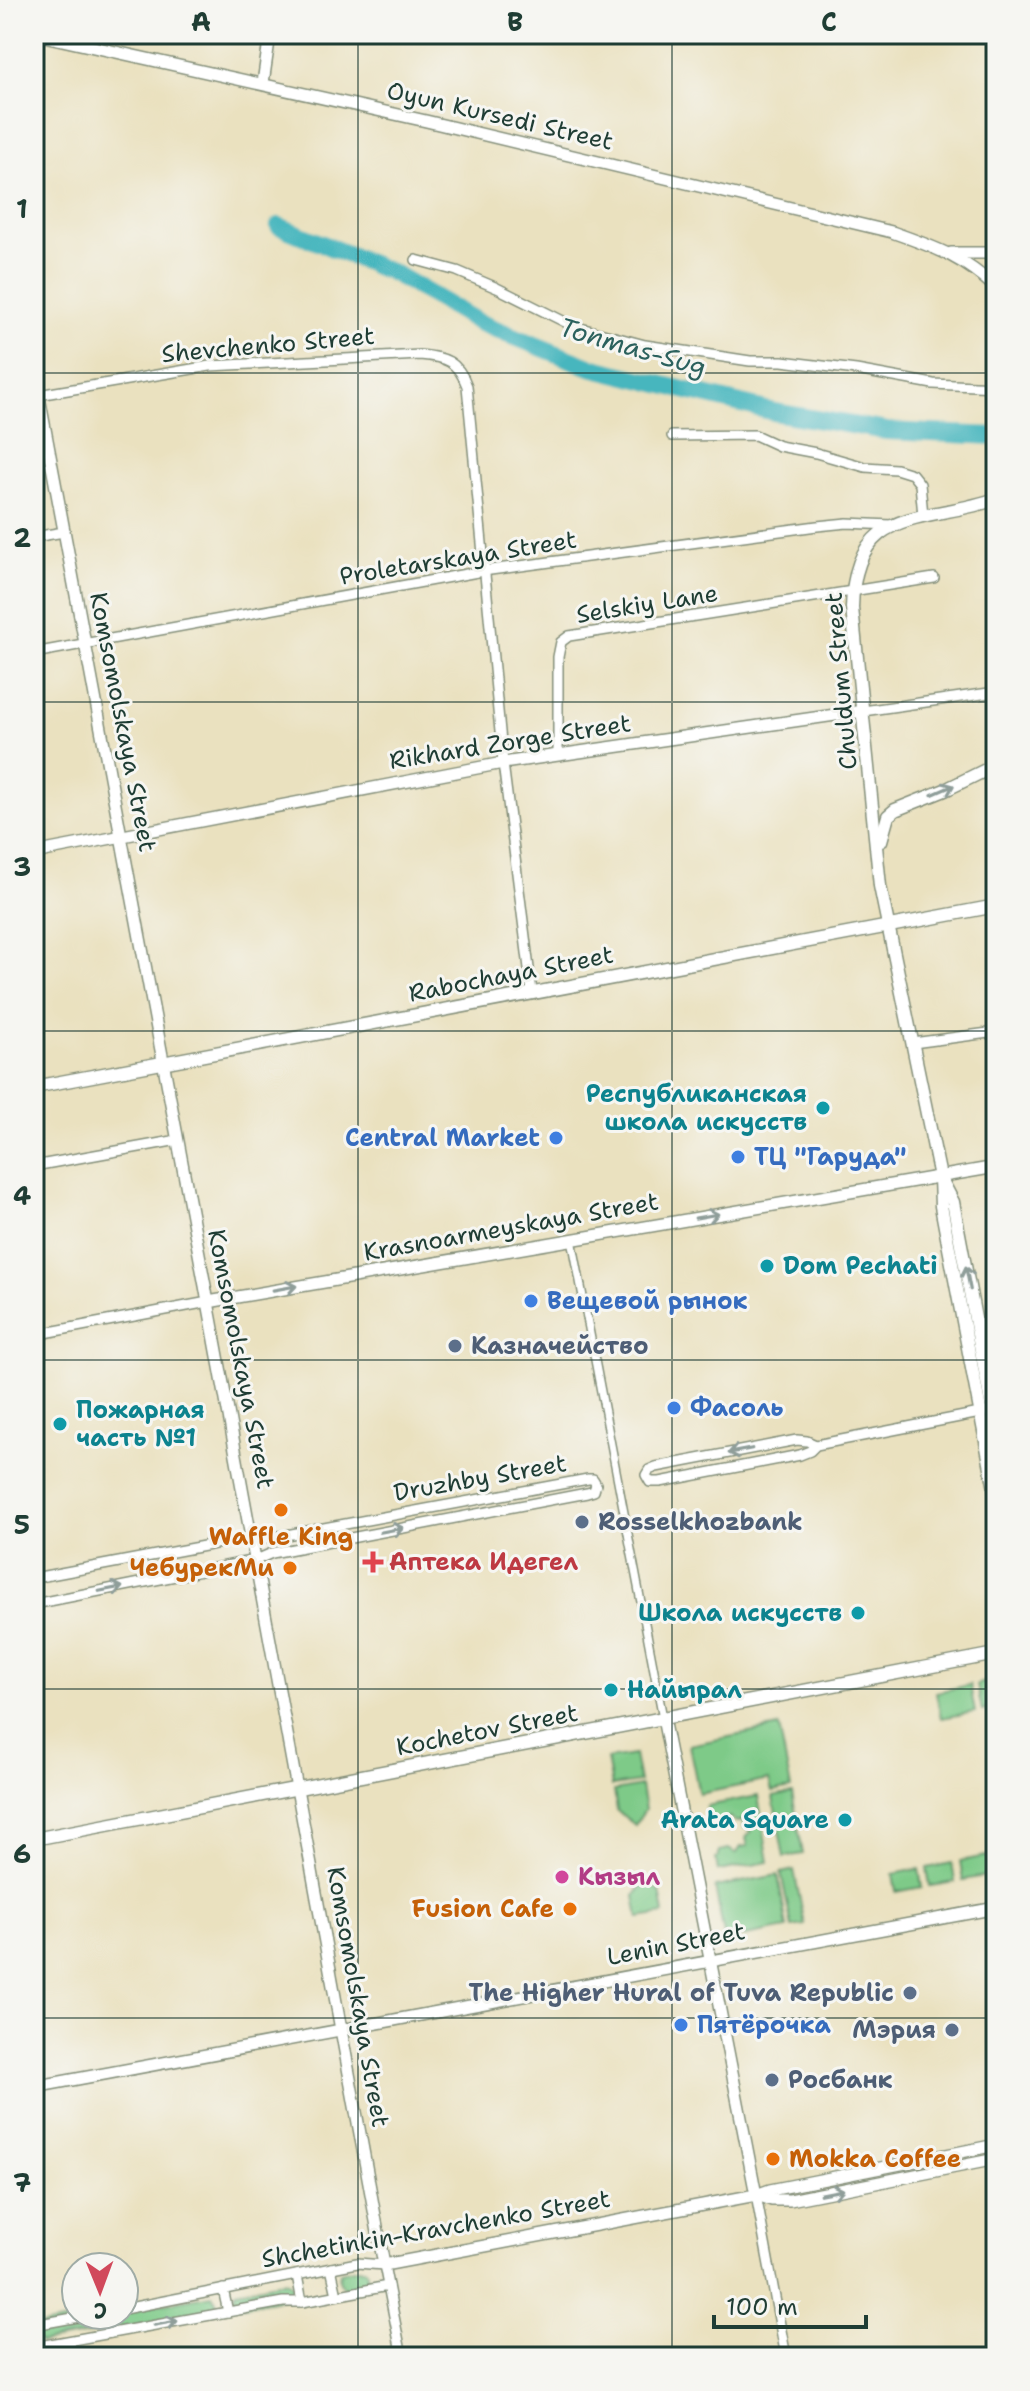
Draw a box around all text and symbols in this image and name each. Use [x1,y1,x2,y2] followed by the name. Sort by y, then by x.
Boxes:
[191,4,211,39] text: A
[507,4,523,39] text: B
[821,4,837,39] text: C
[384,74,616,158] street label: Oyun Kursedi Street
[16,191,28,226] text: 1
[556,309,711,384] water label: Tonmas-Sug
[160,320,376,370] street label: Shevchenko Street
[13,520,31,555] text: 2
[337,523,579,593] street label: Proletarskaya Street
[574,577,720,631] street label: Selskiy Lane
[82,589,164,855] street label: Komsomolskaya Street
[817,591,865,771] street label: Chuldum Street
[387,707,633,777] street label: Rikhard Zorge Street
[930,782,955,797] one-way arrow
[13,849,31,884] text: 3
[406,938,616,1010] street label: Rabochaya Street
[586,1078,807,1138] place label: Республиканская школа искусств
[814,1099,832,1117] marker: Республиканская школа искусств
[345,1122,540,1154] place label: Central Market
[547,1129,565,1147] marker: Central Market
[754,1141,906,1173] place label: ТЦ "Гаруда"
[729,1148,747,1166] marker: ТЦ "Гаруда"
[13,1178,31,1213] text: 4
[361,1185,661,1269] street label: Krasnoarmeyskaya Street
[694,1208,719,1223] one-way arrow
[200,1226,282,1492] street label: Komsomolskaya Street
[783,1250,938,1282] place label: Dom Pechati
[758,1257,776,1275] marker: Dom Pechati
[960,1266,975,1292] one-way arrow
[272,1279,297,1294] one-way arrow
[547,1285,748,1317] place label: Вещевой рынок
[522,1292,540,1310] marker: Вещевой рынок
[471,1330,649,1362] place label: Казначейство
[446,1337,464,1355] marker: Казначейство
[690,1392,784,1424] place label: Фасоль
[76,1394,205,1454] place label: Пожарная часть №1
[665,1399,683,1417] marker: Фасоль
[51,1415,69,1433] marker: Пожарная часть №1
[728,1444,754,1459] one-way arrow
[391,1447,569,1509] street label: Druzhby Street
[272,1501,290,1519] marker: Waffle King
[598,1506,803,1538] place label: Rosselkhozbank
[14,1507,30,1542] text: 5
[573,1513,591,1531] marker: Rosselkhozbank
[209,1521,353,1553] place label: Waffle King
[379,1522,404,1537] one-way arrow
[389,1546,578,1578] place label: Аптека Идегел
[130,1552,274,1584] place label: ЧебурекМи
[364,1553,382,1571] marker: Аптека Идегел
[281,1559,299,1577] marker: ЧебурекМи
[97,1580,123,1595] one-way arrow
[638,1597,842,1629] place label: Школа искусств
[849,1604,867,1622] marker: Школа искусств
[627,1674,742,1706] place label: Найырал
[602,1681,620,1699] marker: Найырал
[393,1697,581,1763] street label: Kochetov Street
[661,1804,829,1836] place label: Arata Square
[836,1811,854,1829] marker: Arata Square
[13,1836,31,1871] text: 6
[578,1861,660,1893] place label: Кызыл
[319,1864,397,2130] street label: Komsomolskaya Street
[553,1868,571,1886] marker: Кызыл
[412,1893,554,1925] place label: Fusion Cafe
[561,1900,579,1918] marker: Fusion Cafe
[604,1915,748,1973] street label: Lenin Street
[469,1977,894,2009] place label: The Higher Hural of Tuva Republic
[901,1984,919,2002] marker: The Higher Hural of Tuva Republic
[697,2009,831,2041] place label: Пятёрочка
[852,2014,936,2046] place label: Мэрия
[672,2016,690,2034] marker: Пятёрочка
[943,2021,961,2039] marker: Мэрия
[788,2064,893,2096] place label: Росбанк
[763,2071,781,2089] marker: Росбанк
[789,2143,961,2175] place label: Mokka Coffee
[764,2150,782,2168] marker: Mokka Coffee
[13,2165,31,2200] text: 7
[259,2183,613,2275] street label: Shchetinkin-Kravchenko Street
[819,2183,845,2198] one-way arrow
[60,2251,140,2331] north arrow
[714,2279,866,2329] scale bar
[726,2291,798,2323] text: 100 m
[93,2296,107,2325] text: С
[153,2315,178,2330] one-way arrow

